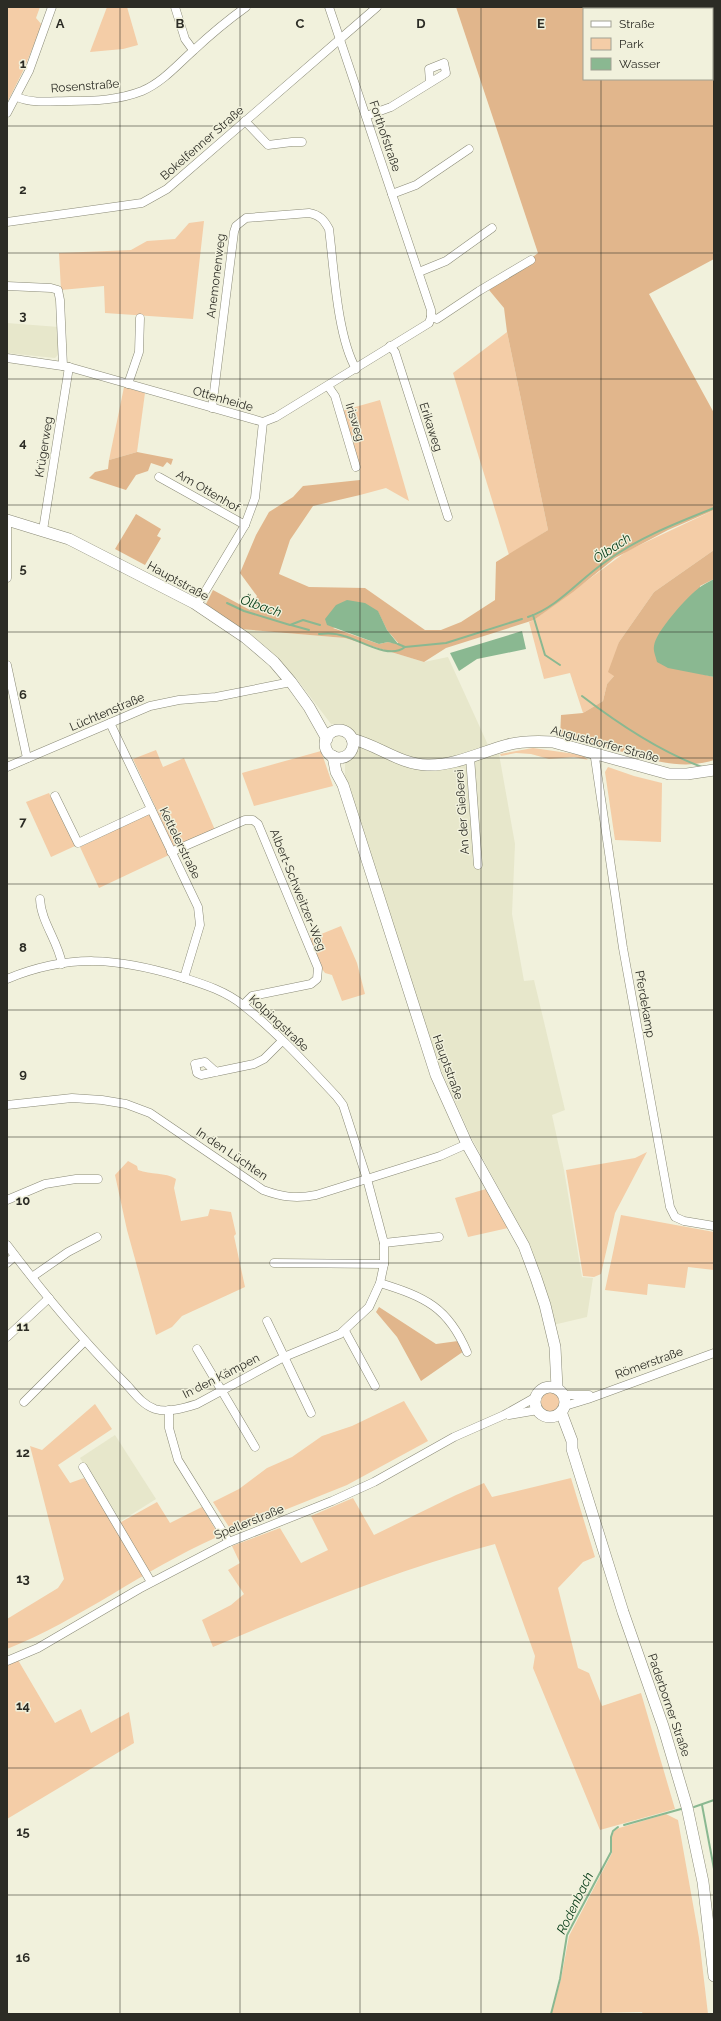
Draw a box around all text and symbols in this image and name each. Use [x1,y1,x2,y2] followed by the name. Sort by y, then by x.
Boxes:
[583,8,713,80] legend
[56,16,65,31] text: A
[176,16,185,31] text: B
[296,16,305,31] text: C
[416,16,426,31] text: D
[537,16,545,31] text: E
[619,17,655,31] text: Straße
[619,37,644,51] text: Park
[20,56,27,71] text: 1
[619,57,661,71] text: Wasser
[50,77,120,95] street label: Rosenstraße
[366,99,404,173] street label: Forthofstraße
[157,103,247,183] street label: Bokelfenner Straße
[19,182,27,197] text: 2
[204,233,228,319] street label: Anemonenweg
[19,308,27,323] text: 3
[191,384,255,414] street label: Ottenheide
[343,401,367,443] street label: Irisweg
[416,401,446,453] street label: Erikaweg
[32,415,56,479] street label: Krügerweg
[19,435,27,450] text: 4
[174,467,243,515] street label: Am Ottenhof
[590,529,634,566] water label: Ölbach
[145,558,211,604] street label: Hauptstraße
[19,561,27,576] text: 5
[239,591,284,620] water label: Ölbach
[19,687,27,702] text: 6
[68,690,146,734] street label: Lüchtenstraße
[549,723,661,765] street label: Augustdorfer Straße
[452,769,472,855] street label: An der Gießerei
[157,805,203,881] street label: Kettelerstraße
[19,814,27,829] text: 7
[267,827,329,953] street label: Albert-Schweitzer-Weg
[19,940,27,955] text: 8
[632,969,658,1039] street label: Pferdekamp
[246,992,312,1054] street label: Kolpingstraße
[430,1033,466,1101] street label: Hauptstraße
[19,1066,27,1081] text: 9
[194,1125,270,1183] street label: In den Lüchten
[16,1193,30,1208] text: 10
[17,1319,30,1334] text: 11
[613,1344,685,1382] street label: Römerstraße
[180,1351,262,1401] street label: In den Kämpen
[16,1445,30,1460] text: 12
[212,1502,286,1542] street label: Spellerstraße
[16,1571,30,1586] text: 13
[645,1652,693,1758] street label: Paderborner Straße
[16,1698,30,1713] text: 14
[16,1824,30,1839] text: 15
[554,1870,596,1936] water label: Rodenbach
[16,1950,30,1965] text: 16

